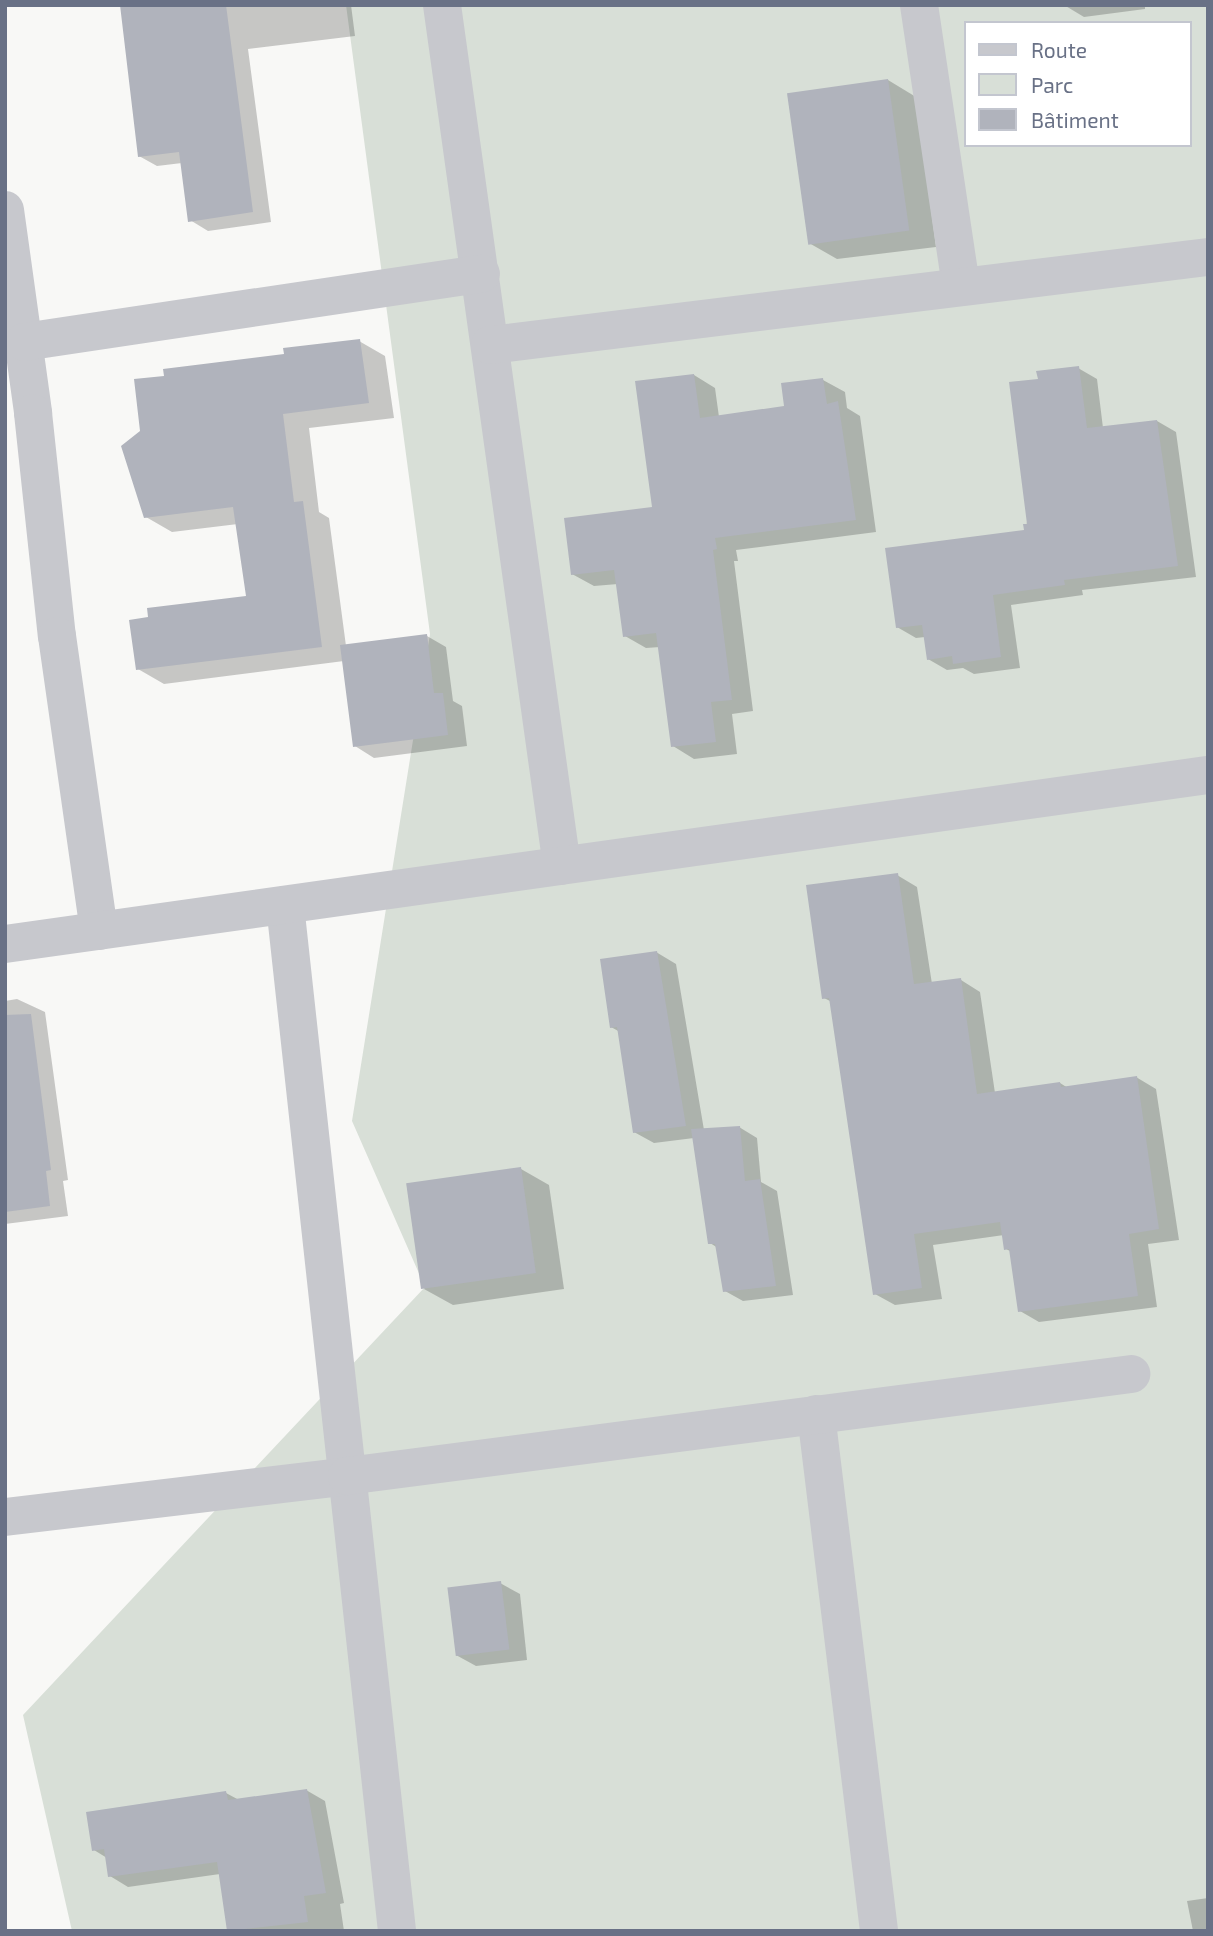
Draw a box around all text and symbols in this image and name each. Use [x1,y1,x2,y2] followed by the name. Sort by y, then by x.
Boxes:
[964,21,1192,147] legend
[1031,37,1087,62] text: Route
[1031,72,1073,97] text: Parc
[1031,107,1119,132] text: Bâtiment

